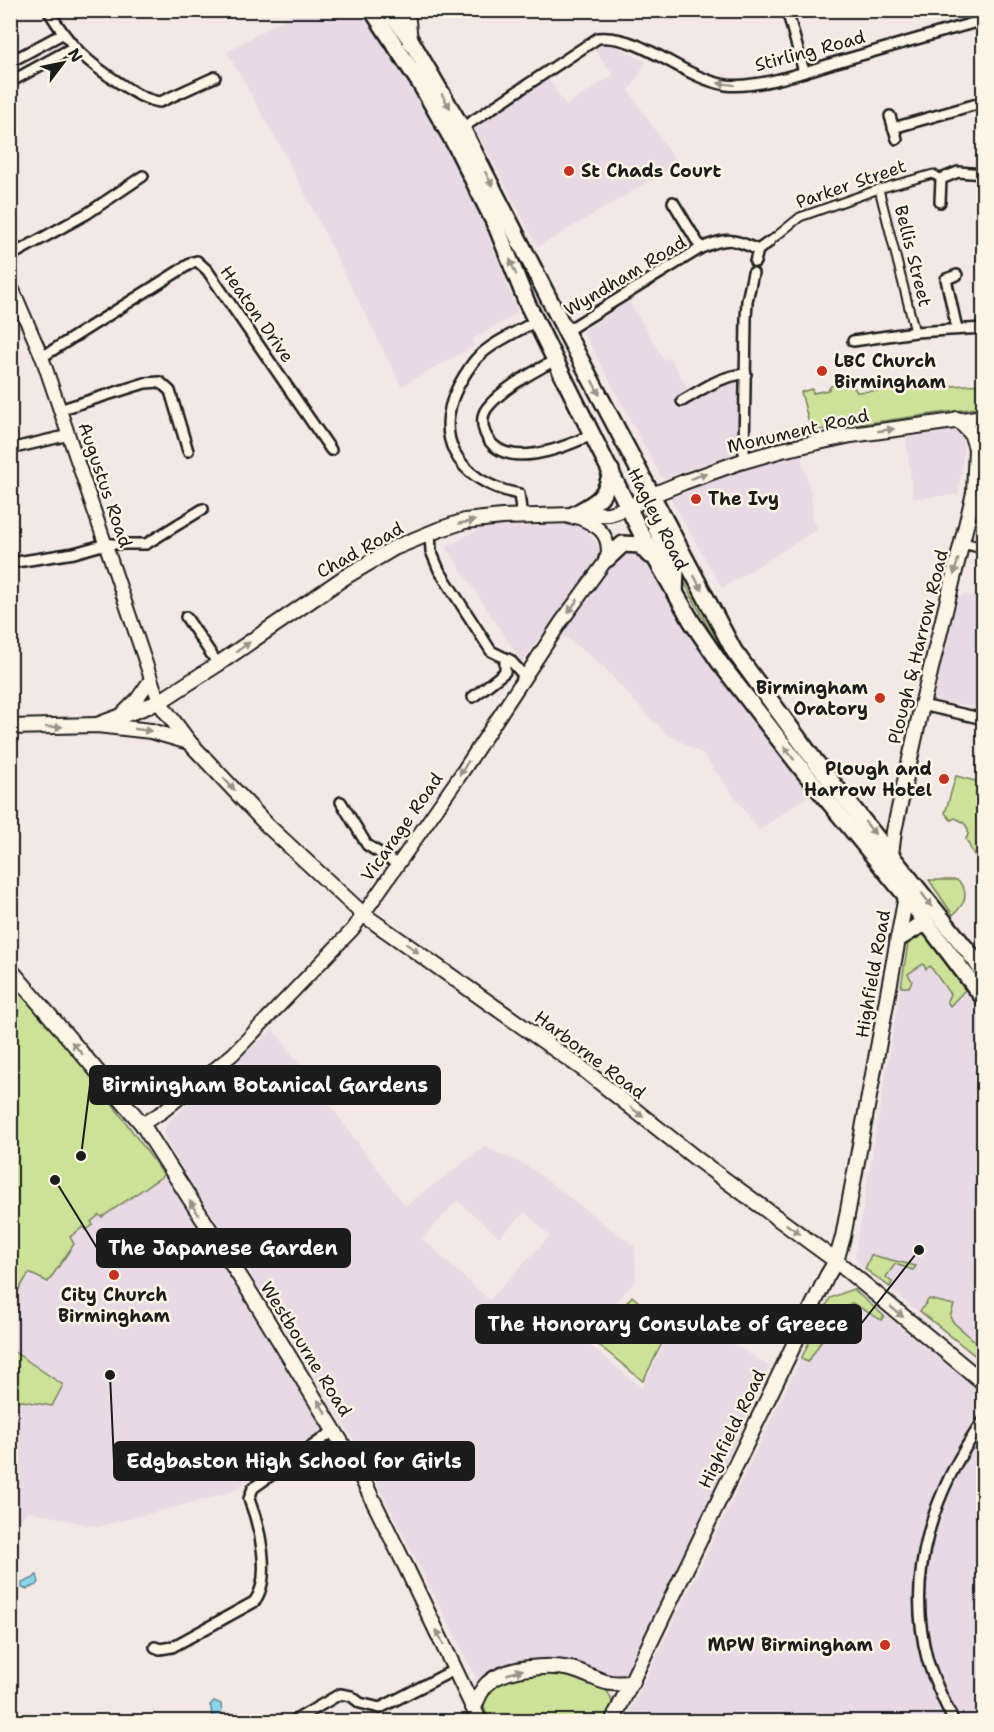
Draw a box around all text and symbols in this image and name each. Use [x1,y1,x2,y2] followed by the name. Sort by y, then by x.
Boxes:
[752,25,868,77] street label: Stirling Road
[33,33,93,93] north arrow
[63,44,88,66] text: N
[716,79,735,88] one-way arrow
[441,93,452,109] one-way arrow
[793,154,910,214] street label: Parker Street
[581,159,722,183] place label: St Chads Court
[562,164,576,178] marker: St Chads Court
[484,171,494,188] one-way arrow
[889,203,937,309] street label: Bellis Street
[559,230,691,322] street label: Wyndham Road
[508,258,518,276] one-way arrow
[215,261,299,367] street label: Heaton Drive
[834,349,947,394] place label: LBC Church Birmingham
[815,364,829,378] marker: LBC Church Birmingham
[591,380,601,397] one-way arrow
[725,403,871,459] street label: Monument Road
[72,419,138,551] street label: Augustus Road
[877,425,896,434] one-way arrow
[622,464,694,574] street label: Hagley Road
[690,471,708,481] one-way arrow
[708,487,779,511] place label: The Ivy
[689,492,703,506] marker: The Ivy
[312,516,408,584] street label: Chad Road
[458,517,477,526] one-way arrow
[882,547,954,747] street label: Plough & Harrow Road
[950,558,960,576] one-way arrow
[693,575,703,592] one-way arrow
[567,599,579,614] one-way arrow
[235,641,251,653] one-way arrow
[756,676,869,721] place label: Birmingham Oratory
[873,691,887,705] marker: Birmingham Oratory
[44,722,63,731] one-way arrow
[134,726,153,735] one-way arrow
[783,745,796,761] one-way arrow
[804,757,932,802] place label: Plough and Harrow Hotel
[459,760,470,776] one-way arrow
[356,768,448,886] street label: Vicarage Road
[937,772,951,786] marker: Plough and Harrow Hotel
[222,777,236,792] one-way arrow
[864,821,876,836] one-way arrow
[921,892,933,908] one-way arrow
[850,908,896,1040] street label: Highfield Road
[403,942,419,954] one-way arrow
[529,1005,651,1105] street label: Harborne Road
[70,1040,83,1056] one-way arrow
[90,1066,440,1104] callout: Birmingham Botanical Gardens
[102,1072,428,1098] text: Birmingham Botanical Gardens
[630,1106,645,1118] one-way arrow
[189,1199,200,1216] one-way arrow
[785,1223,801,1234] one-way arrow
[97,1229,350,1267] callout: The Japanese Garden
[108,1235,338,1261] text: The Japanese Garden
[107,1268,121,1282] marker: City Church Birmingham
[255,1277,357,1421] street label: Westbourne Road
[58,1283,171,1328] place label: City Church Birmingham
[476,1305,861,1343] callout: The Honorary Consulate of Greece
[889,1305,904,1318] one-way arrow
[488,1311,848,1337] text: The Honorary Consulate of Greece
[693,1366,771,1492] street label: Highfield Road
[316,1399,327,1416] one-way arrow
[114,1442,474,1480] callout: Edgbaston High School for Girls
[126,1448,462,1474] text: Edgbaston High School for Girls
[435,1628,444,1645] one-way arrow
[707,1633,874,1657] place label: MPW Birmingham
[878,1638,892,1652] marker: MPW Birmingham
[506,1667,524,1676] one-way arrow

